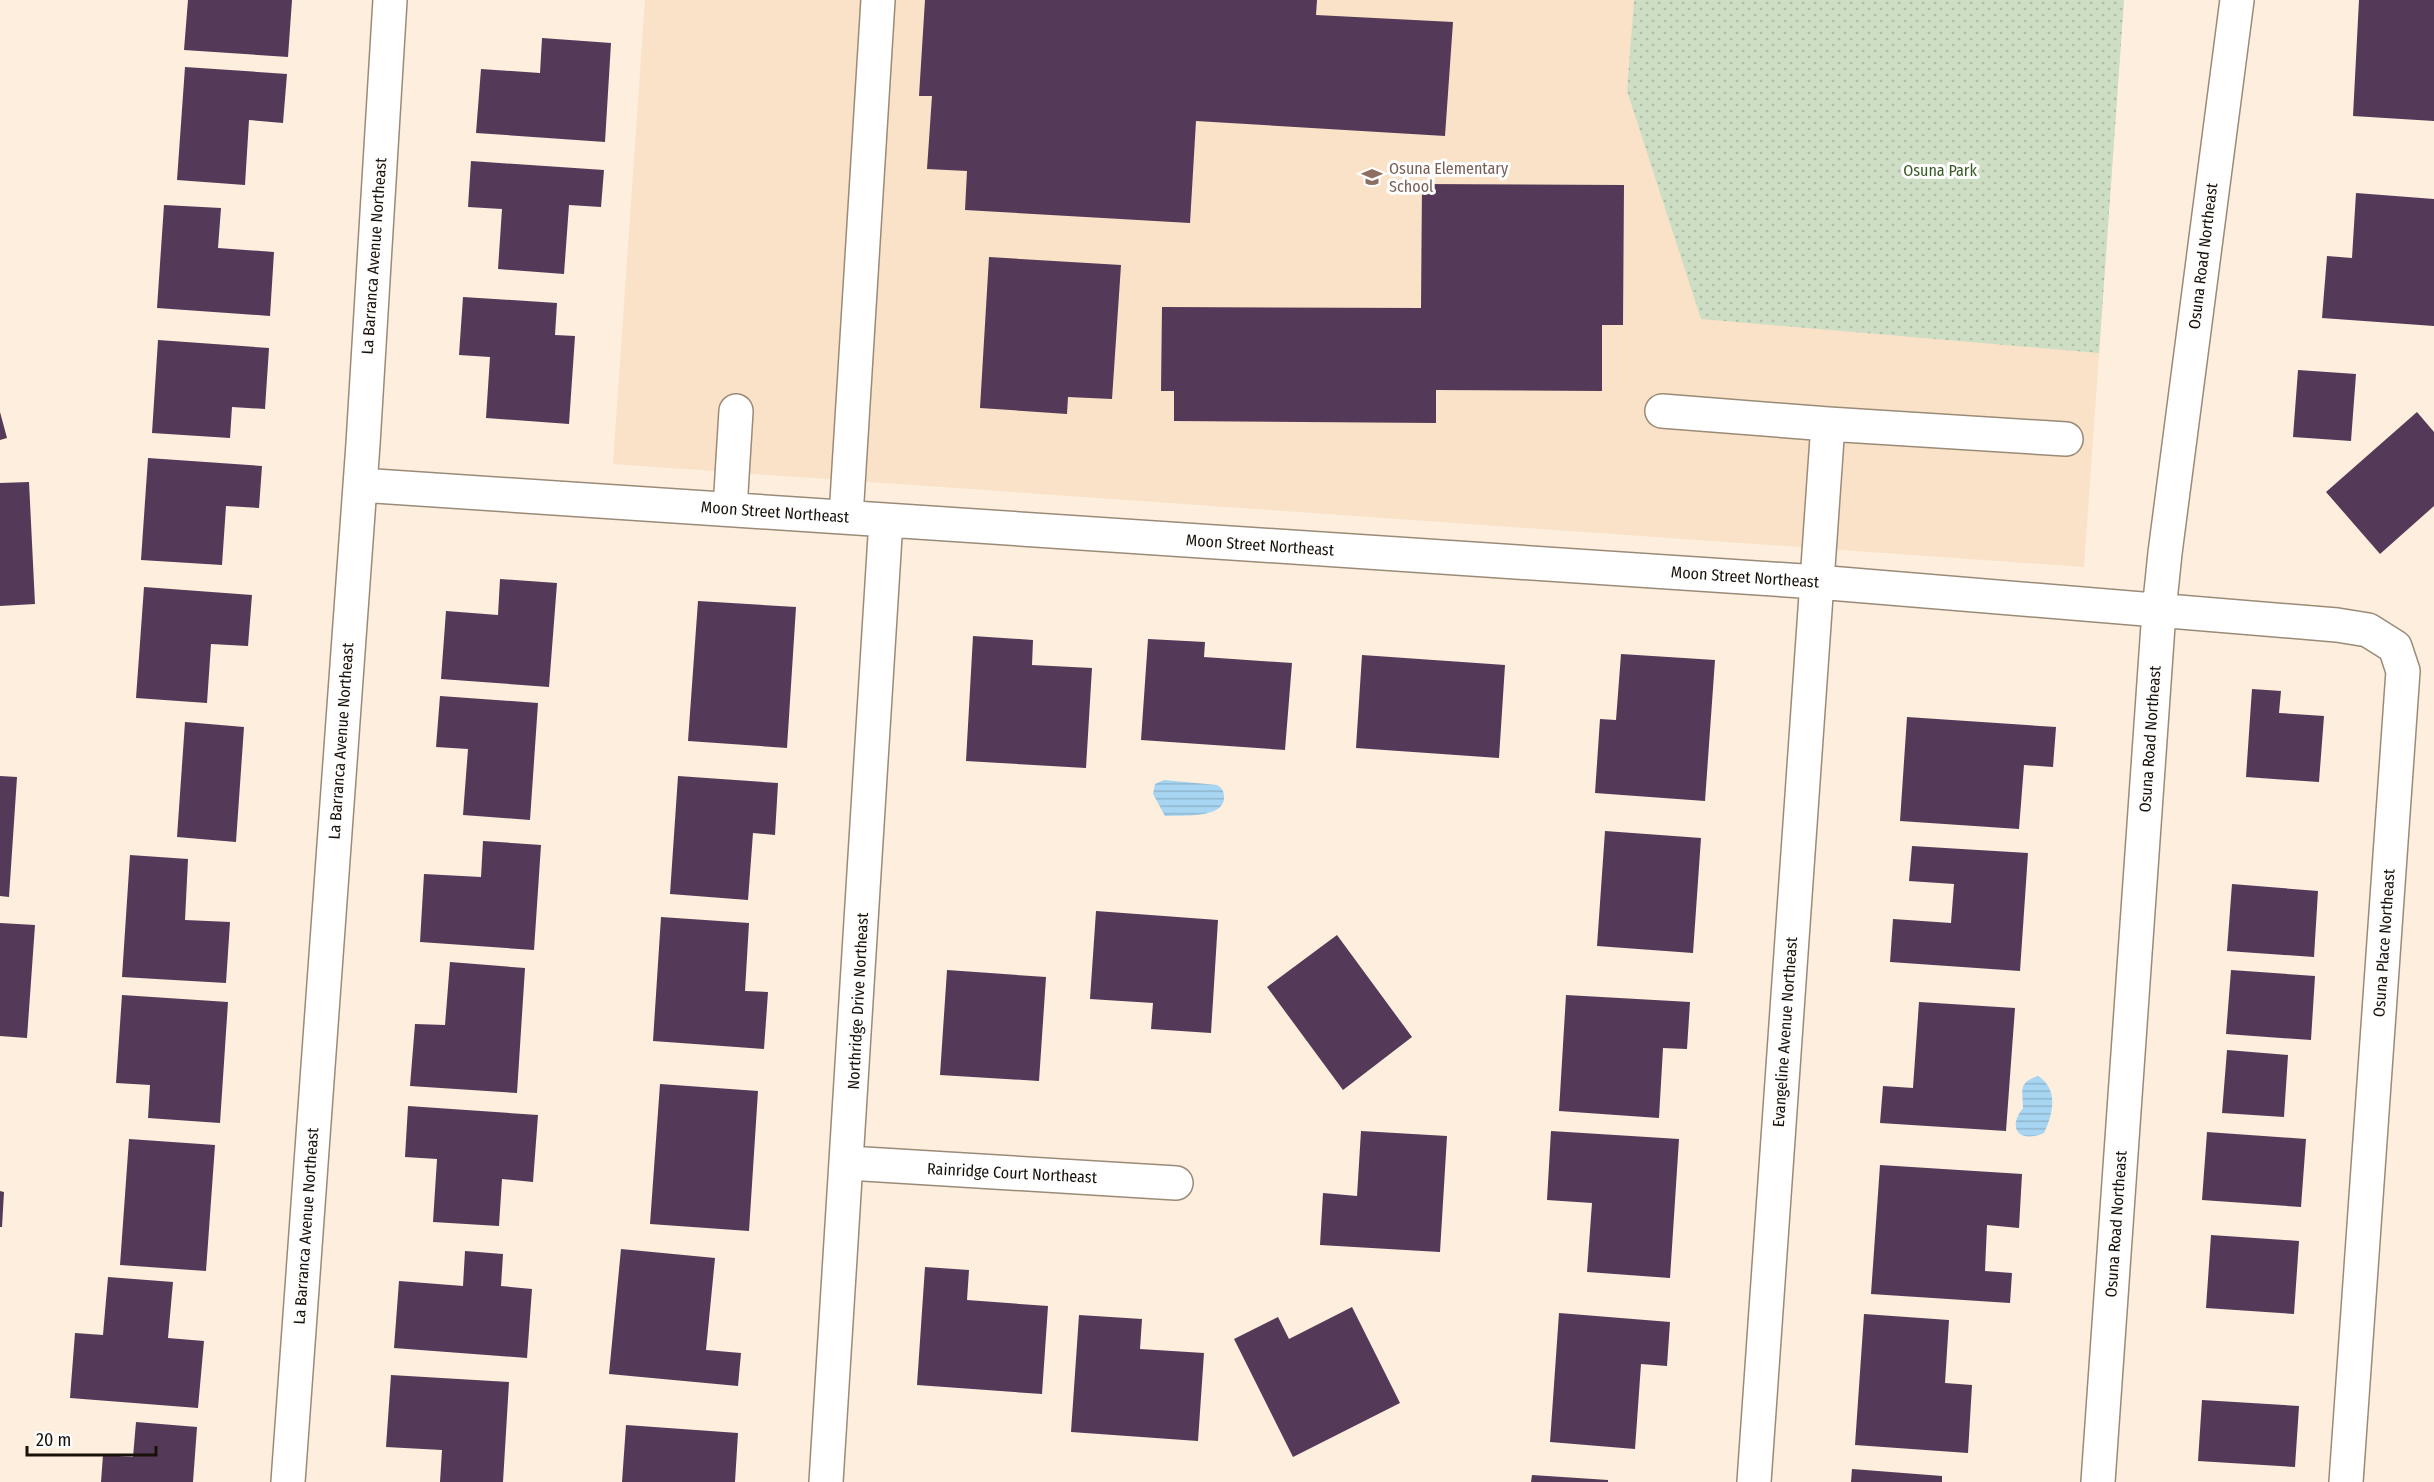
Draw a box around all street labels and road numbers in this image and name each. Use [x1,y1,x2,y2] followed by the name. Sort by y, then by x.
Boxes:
[358,156,390,355] street label: La Barranca Avenue Northeast
[2185,181,2221,330] street label: Osuna Road Northeast
[700,497,850,527] street label: Moon Street Northeast
[1185,530,1335,560] street label: Moon Street Northeast
[1670,562,1820,592] street label: Moon Street Northeast
[325,641,357,840] street label: La Barranca Avenue Northeast
[2135,664,2165,813] street label: Osuna Road Northeast
[2369,867,2399,1018] street label: Osuna Place Northeast
[844,911,872,1090] street label: Northridge Drive Northeast
[1769,935,1801,1128] street label: Evangeline Avenue Northeast
[290,1126,322,1325] street label: La Barranca Avenue Northeast
[2101,1149,2131,1298] street label: Osuna Road Northeast
[927,1159,1098,1187] street label: Rainridge Court Northeast

